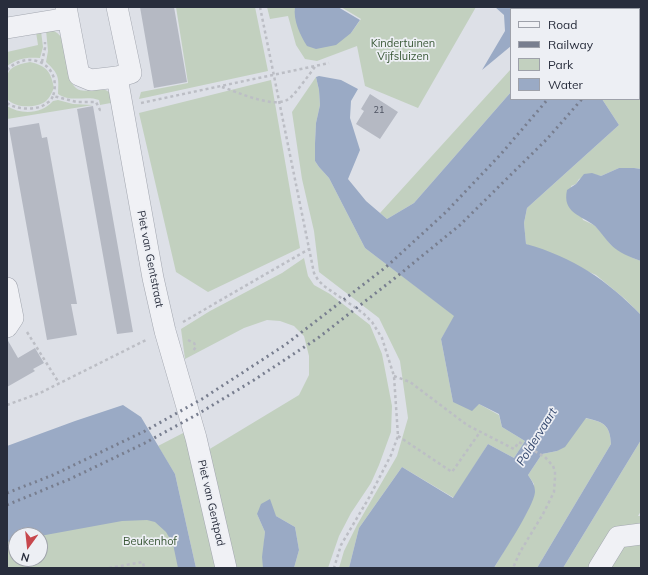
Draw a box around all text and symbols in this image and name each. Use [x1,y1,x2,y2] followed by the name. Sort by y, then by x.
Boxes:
[510,8,640,100] legend
[548,17,577,32] text: Road
[371,37,435,63] park label: Kindertuinen Vijfsluizen
[548,37,593,52] text: Railway
[548,57,573,72] text: Park
[548,77,583,92] text: Water
[374,105,384,115] house number: 21
[134,209,166,309] street label: Piet van Gentstraat
[514,406,560,468] water label: Poldervaart
[195,459,227,547] street label: Piet van Gentpad
[8,527,48,567] north arrow
[123,535,177,549] park label: Beukenhof
[19,550,31,565] text: N

